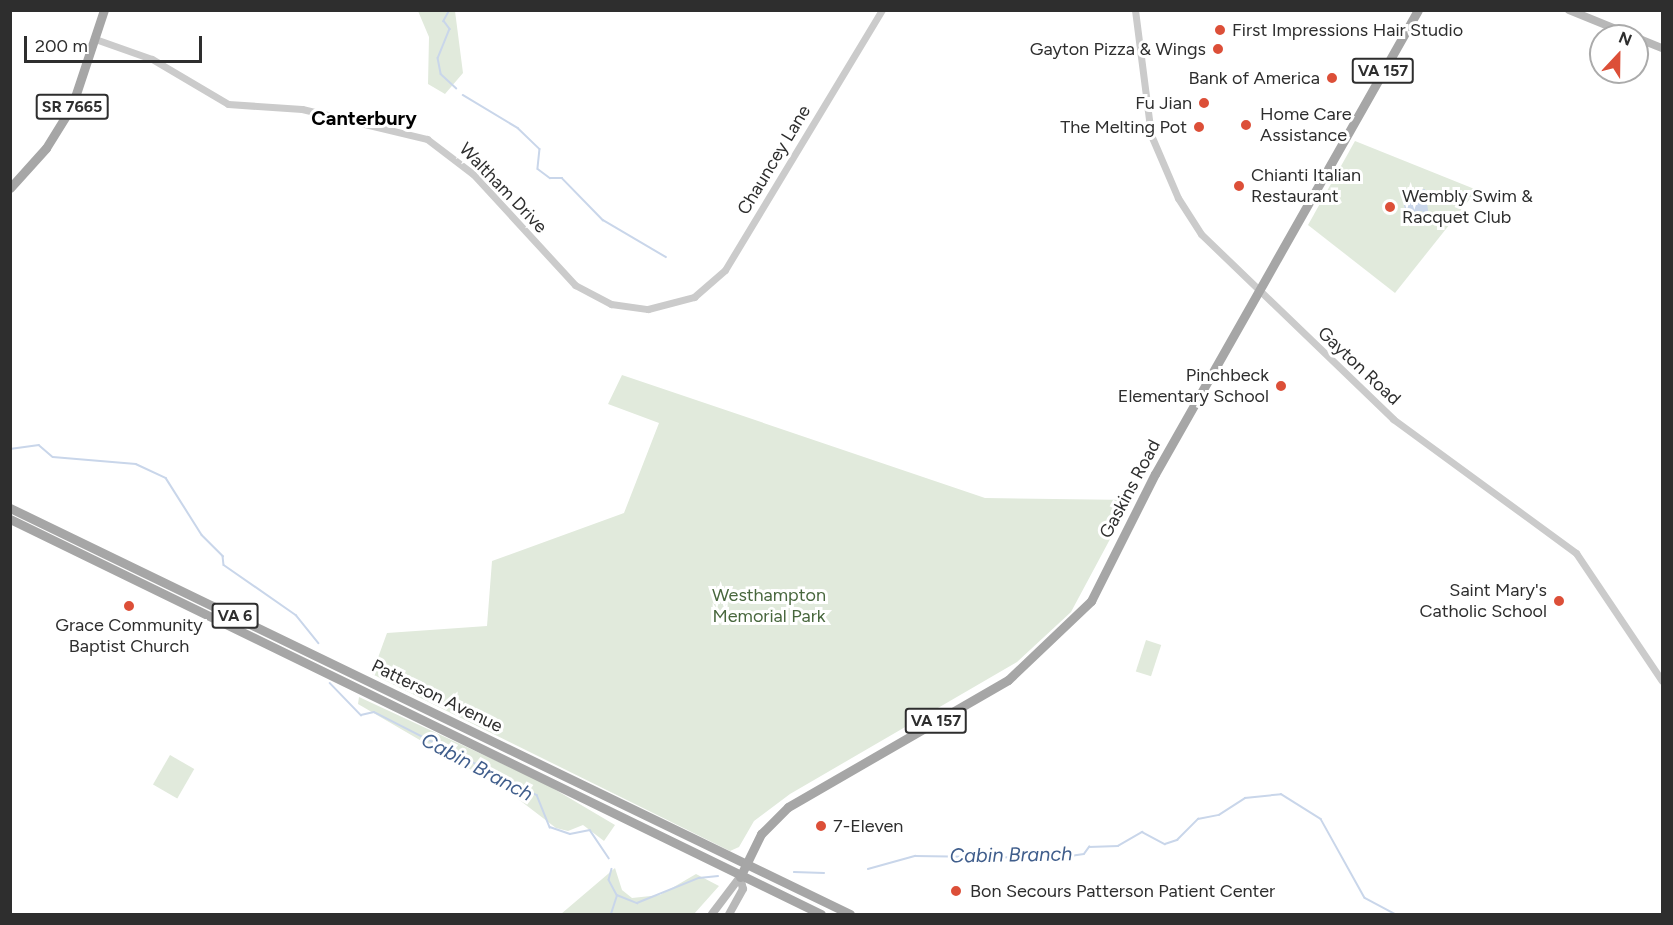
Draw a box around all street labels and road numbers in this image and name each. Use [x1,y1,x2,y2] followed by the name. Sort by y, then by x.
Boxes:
[1352,58,1414,84] road number: VA 157
[34,94,110,120] road number: SR 7665
[733,101,815,219] street label: Chauncey Lane
[455,138,551,238] street label: Waltham Drive
[1313,322,1405,410] street label: Gayton Road
[1095,436,1165,542] street label: Gaskins Road
[211,603,259,629] road number: VA 6
[368,655,506,737] street label: Patterson Avenue
[904,708,968,734] road number: VA 157

